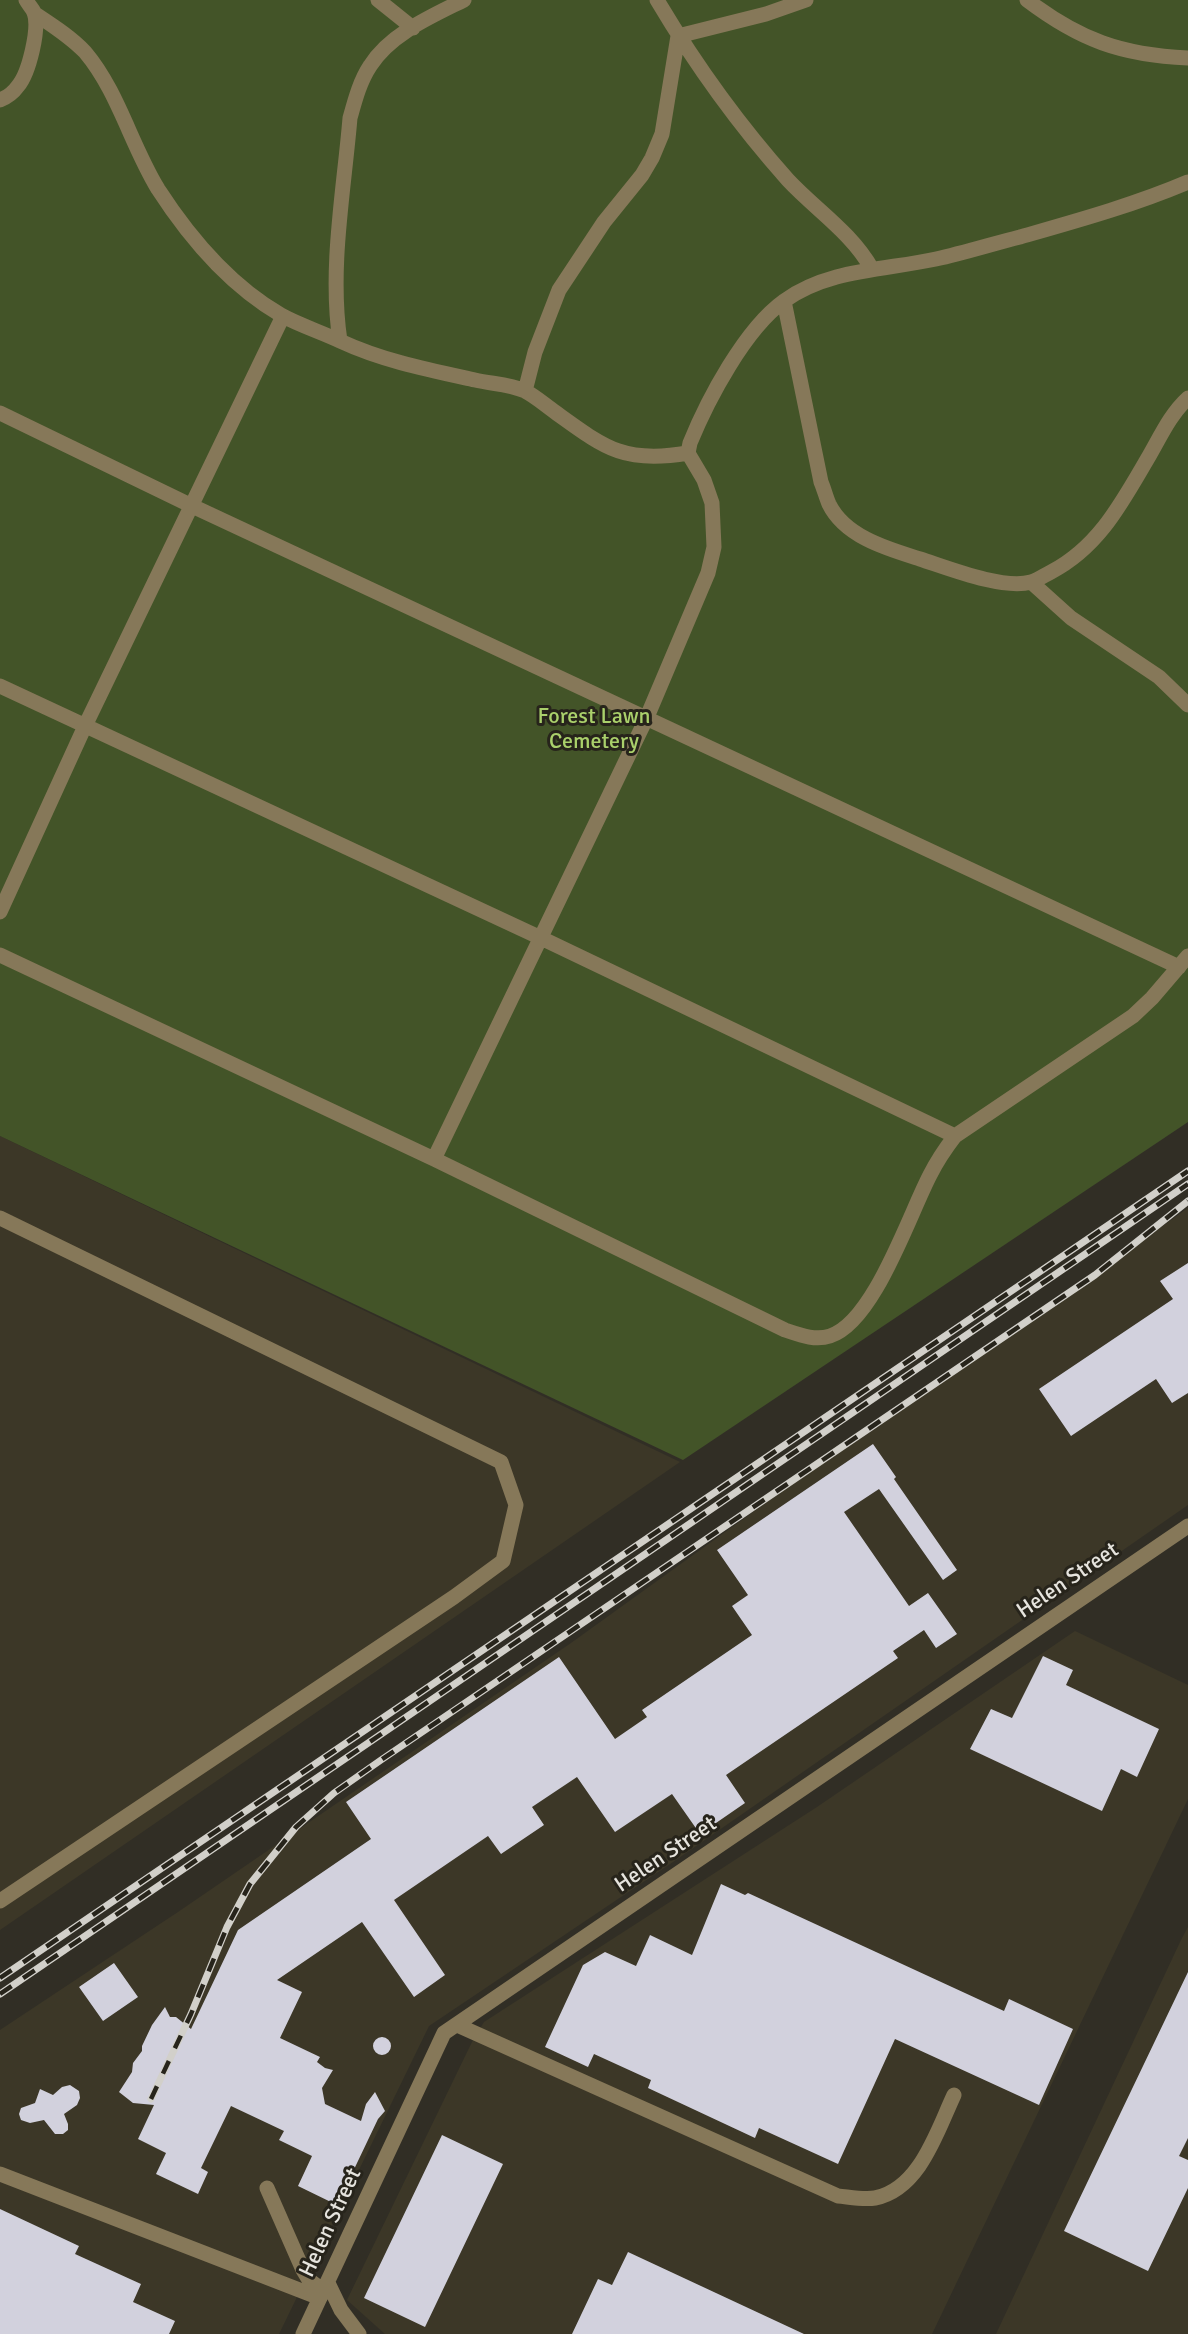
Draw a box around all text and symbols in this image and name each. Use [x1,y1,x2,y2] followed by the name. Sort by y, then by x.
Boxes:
[537,704,651,756] park label: Forest Lawn Cemetery
[1012,1537,1124,1625] street label: Helen Street
[610,1811,722,1899] street label: Helen Street
[294,2164,368,2282] street label: Helen Street

